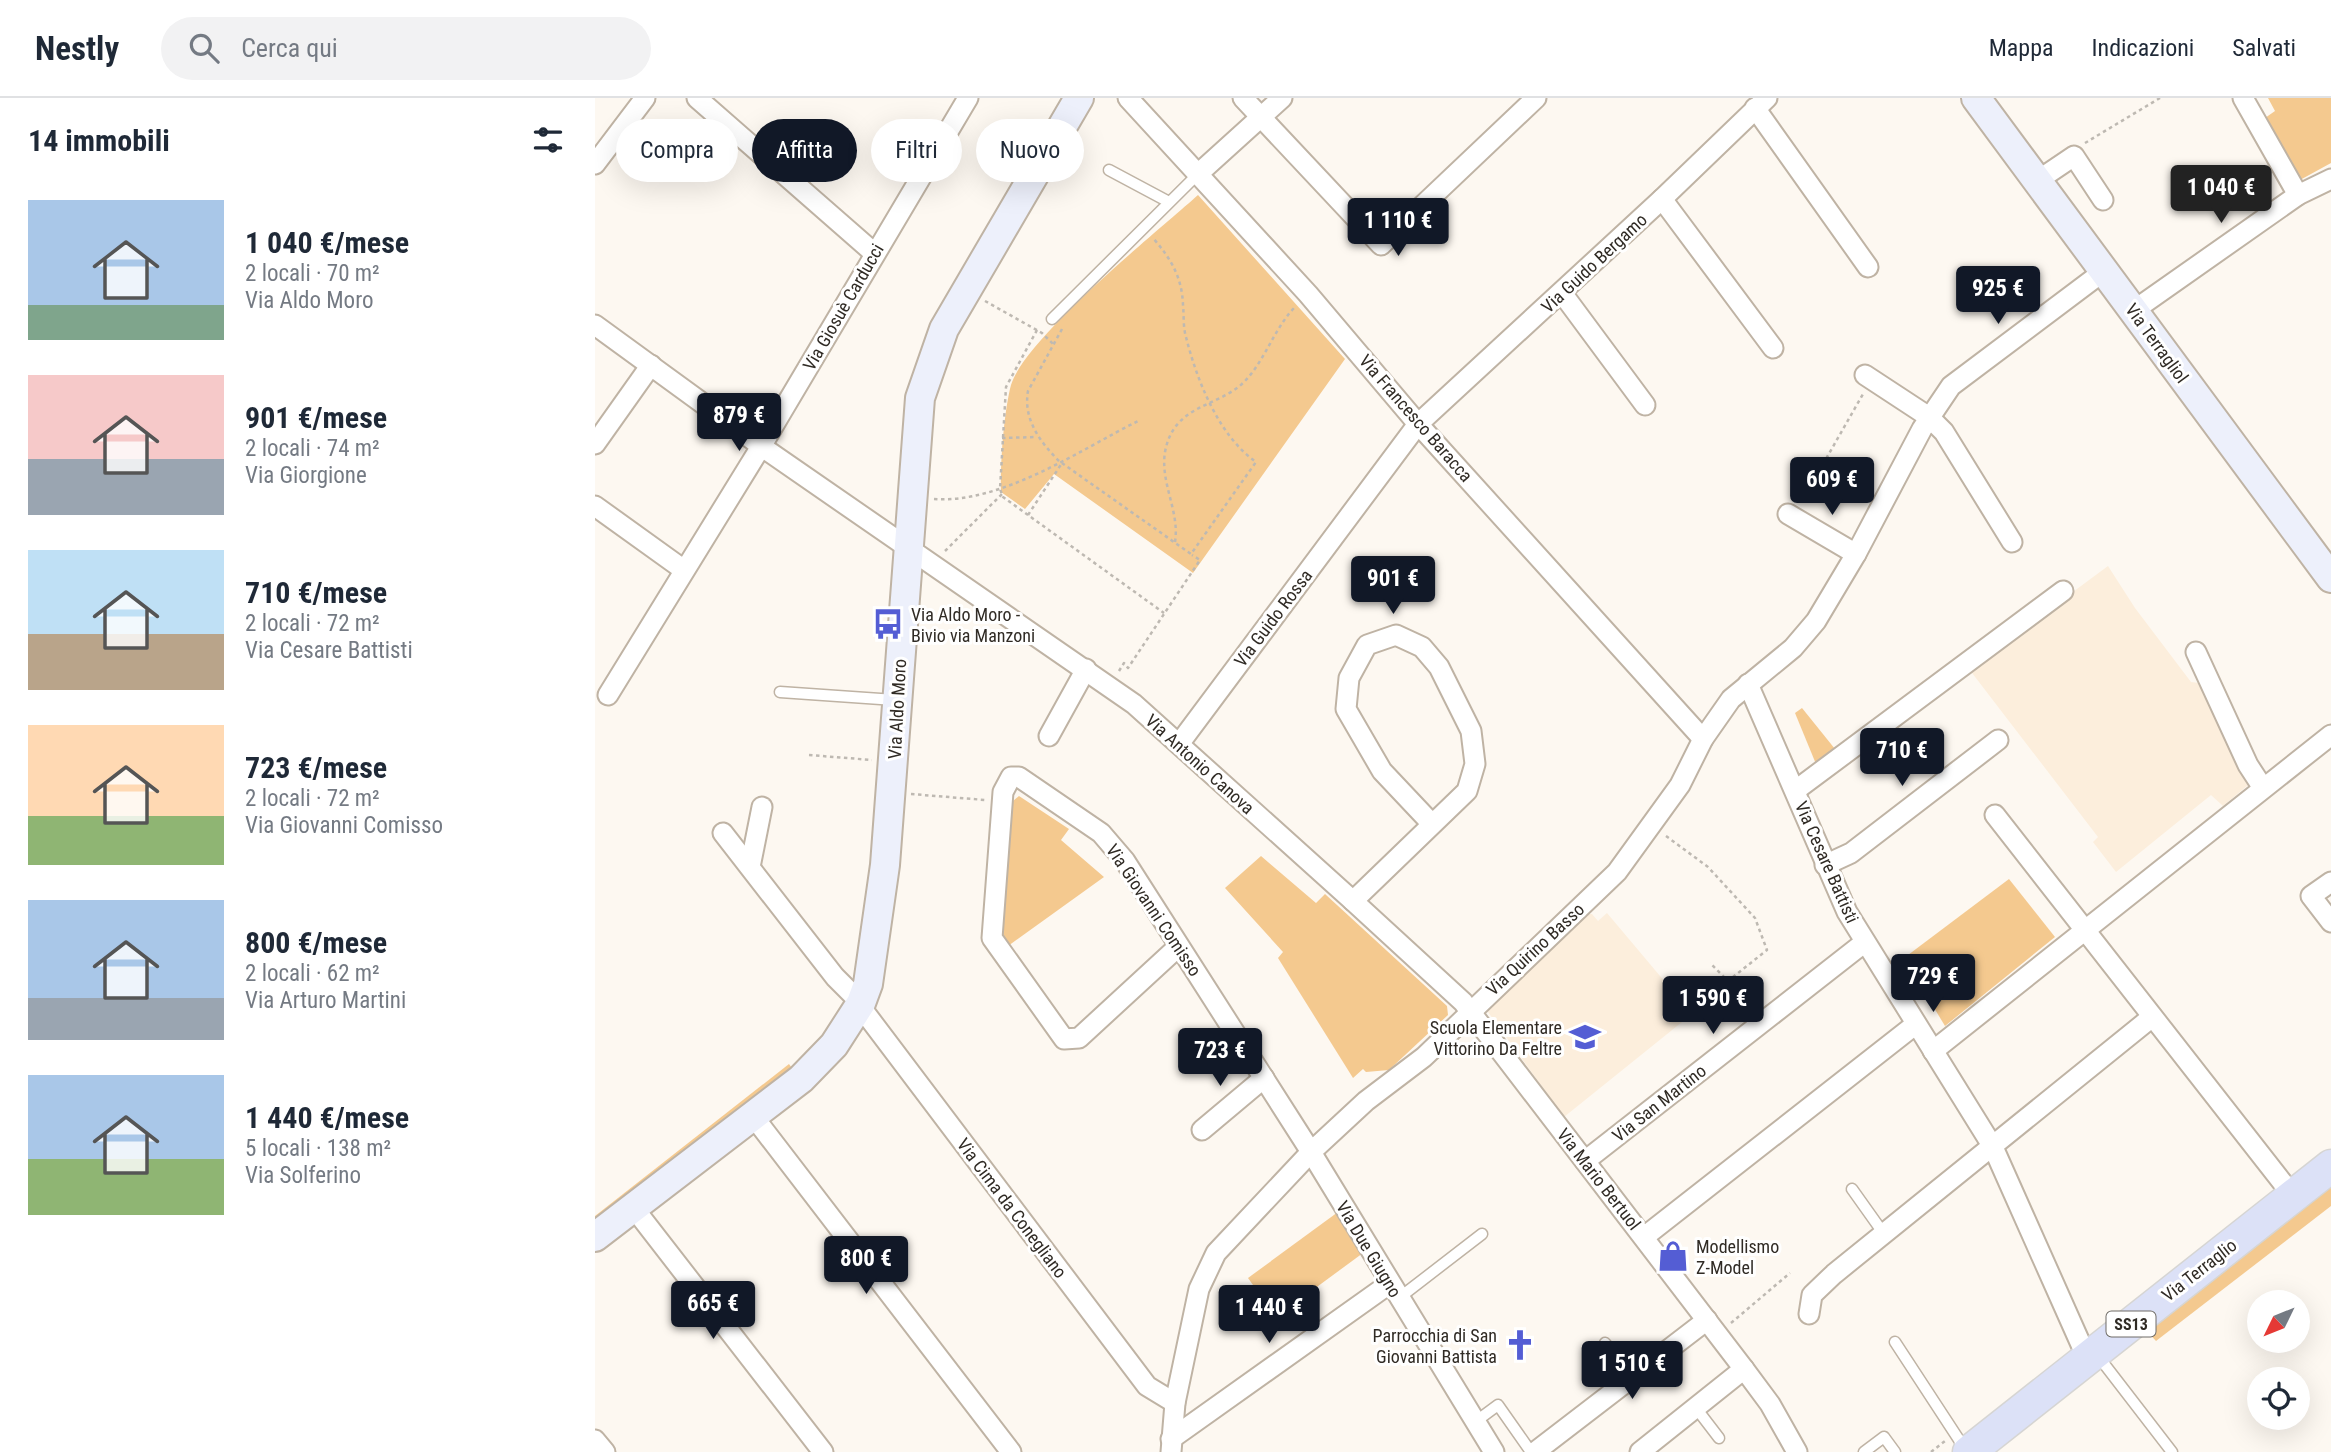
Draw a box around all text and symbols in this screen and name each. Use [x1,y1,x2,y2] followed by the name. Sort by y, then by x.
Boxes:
[161,17,651,80] search box
[35,29,119,68] text: Nestly
[185,29,223,67] icon: search
[241,33,338,63] text: Cerca qui
[1989,34,2054,62] text: Mappa
[2092,34,2194,62] text: Indicazioni
[2232,34,2296,62] text: Salvati
[616,119,738,182] chip: Compra
[752,119,857,182] chip: Affitta
[871,119,962,182] chip: Filtri
[976,119,1084,182] chip: Nuovo
[529,121,567,159] icon: filters
[28,123,170,158] text: 14 immobili
[2156,166,2286,225] pin: 1 040 €
[2187,174,2255,201] text: 1 040 €
[1333,198,1463,258] pin: 1 110 €
[1364,207,1432,234] text: 1 110 €
[1537,209,1651,317] street label: Via Guido Bergamo
[245,225,409,260] text: 1 040 €/mese
[84,228,168,312] icon: home
[798,240,888,374] street label: Via Giosuè Carducci
[245,260,380,287] text: 2 locali · 70 m²
[1949,266,2047,326] pin: 925 €
[1972,275,2024,302] text: 925 €
[245,287,374,314] text: Via Aldo Moro
[2121,299,2193,387] street label: Via Terragliol
[1355,350,1477,486] street label: Via Francesco Baracca
[690,394,788,453] pin: 879 €
[245,400,387,435] text: 901 €/mese
[713,402,765,429] text: 879 €
[84,403,168,487] icon: home
[245,435,380,462] text: 2 locali · 74 m²
[1783,458,1881,517] pin: 609 €
[245,462,367,489] text: Via Giorgione
[1806,466,1858,493] text: 609 €
[1344,556,1442,616] pin: 901 €
[1230,565,1316,671] street label: Via Guido Rossa
[1367,565,1419,592] text: 901 €
[245,575,387,610] text: 710 €/mese
[84,578,168,662] icon: home
[911,604,1035,646] place label: Via Aldo Moro - Bivio via Manzoni
[871,607,905,641] bus stop icon: Via Aldo Moro - Bivio via Manzoni
[245,610,380,637] text: 2 locali · 72 m²
[245,637,413,664] text: Via Cesare Battisti
[884,658,910,760] street label: Via Aldo Moro
[1141,710,1259,818] street label: Via Antonio Canova
[1853,728,1951,788] pin: 710 €
[1876,737,1928,764] text: 710 €
[245,750,387,785] text: 723 €/mese
[84,753,168,837] icon: home
[245,785,380,812] text: 2 locali · 72 m²
[1791,798,1863,926] street label: Via Cesare Battisti
[245,812,443,839] text: Via Giovanni Comisso
[1102,840,1206,980] street label: Via Giovanni Comisso
[1482,898,1588,1000] street label: Via Quirino Basso
[245,925,387,960] text: 800 €/mese
[84,928,168,1012] icon: home
[1884,954,1982,1014] pin: 729 €
[245,960,380,987] text: 2 locali · 62 m²
[1907,963,1959,990] text: 729 €
[1648,976,1778,1036] pin: 1 590 €
[1679,985,1747,1012] text: 1 590 €
[245,987,406,1014] text: Via Arturo Martini
[1430,1017,1562,1059] place label: Scuola Elementare Vittorino Da Feltre
[1568,1020,1602,1054] school or university icon: Scuola Elementare Vittorino Da Feltre
[1171,1028,1269,1088] pin: 723 €
[1194,1037,1246,1064] text: 723 €
[1608,1060,1710,1146] street label: Via San Martino
[245,1100,409,1135] text: 1 440 €/mese
[84,1103,168,1187] icon: home
[1553,1124,1645,1234] street label: Via Mario Bertuol
[953,1134,1071,1282] street label: Via Cima da Conegliano
[245,1135,391,1162] text: 5 locali · 138 m²
[245,1162,361,1189] text: Via Solferino
[1332,1197,1406,1301] street label: Via Due Giugno
[2157,1234,2241,1306] street label: Via Terraglio
[817,1236,915,1296] pin: 800 €
[1696,1236,1779,1278] place label: Modellismo Z-Model
[1656,1239,1690,1273] shop icon: Modellismo Z-Model
[840,1245,892,1272] text: 800 €
[664,1282,762,1341] pin: 665 €
[1204,1286,1334,1345] pin: 1 440 €
[687,1290,739,1317] text: 665 €
[2247,1290,2310,1353] north arrow
[2247,1290,2310,1430] map controls
[1235,1294,1303,1321] text: 1 440 €
[2107,1312,2155,1336] road number: SS13
[1373,1325,1497,1367] place label: Parrocchia di San Giovanni Battista
[1503,1328,1537,1362] church icon: Parrocchia di San Giovanni Battista
[1567,1342,1697,1401] pin: 1 510 €
[1598,1350,1666,1377] text: 1 510 €
[2247,1367,2310,1430] button: locate

